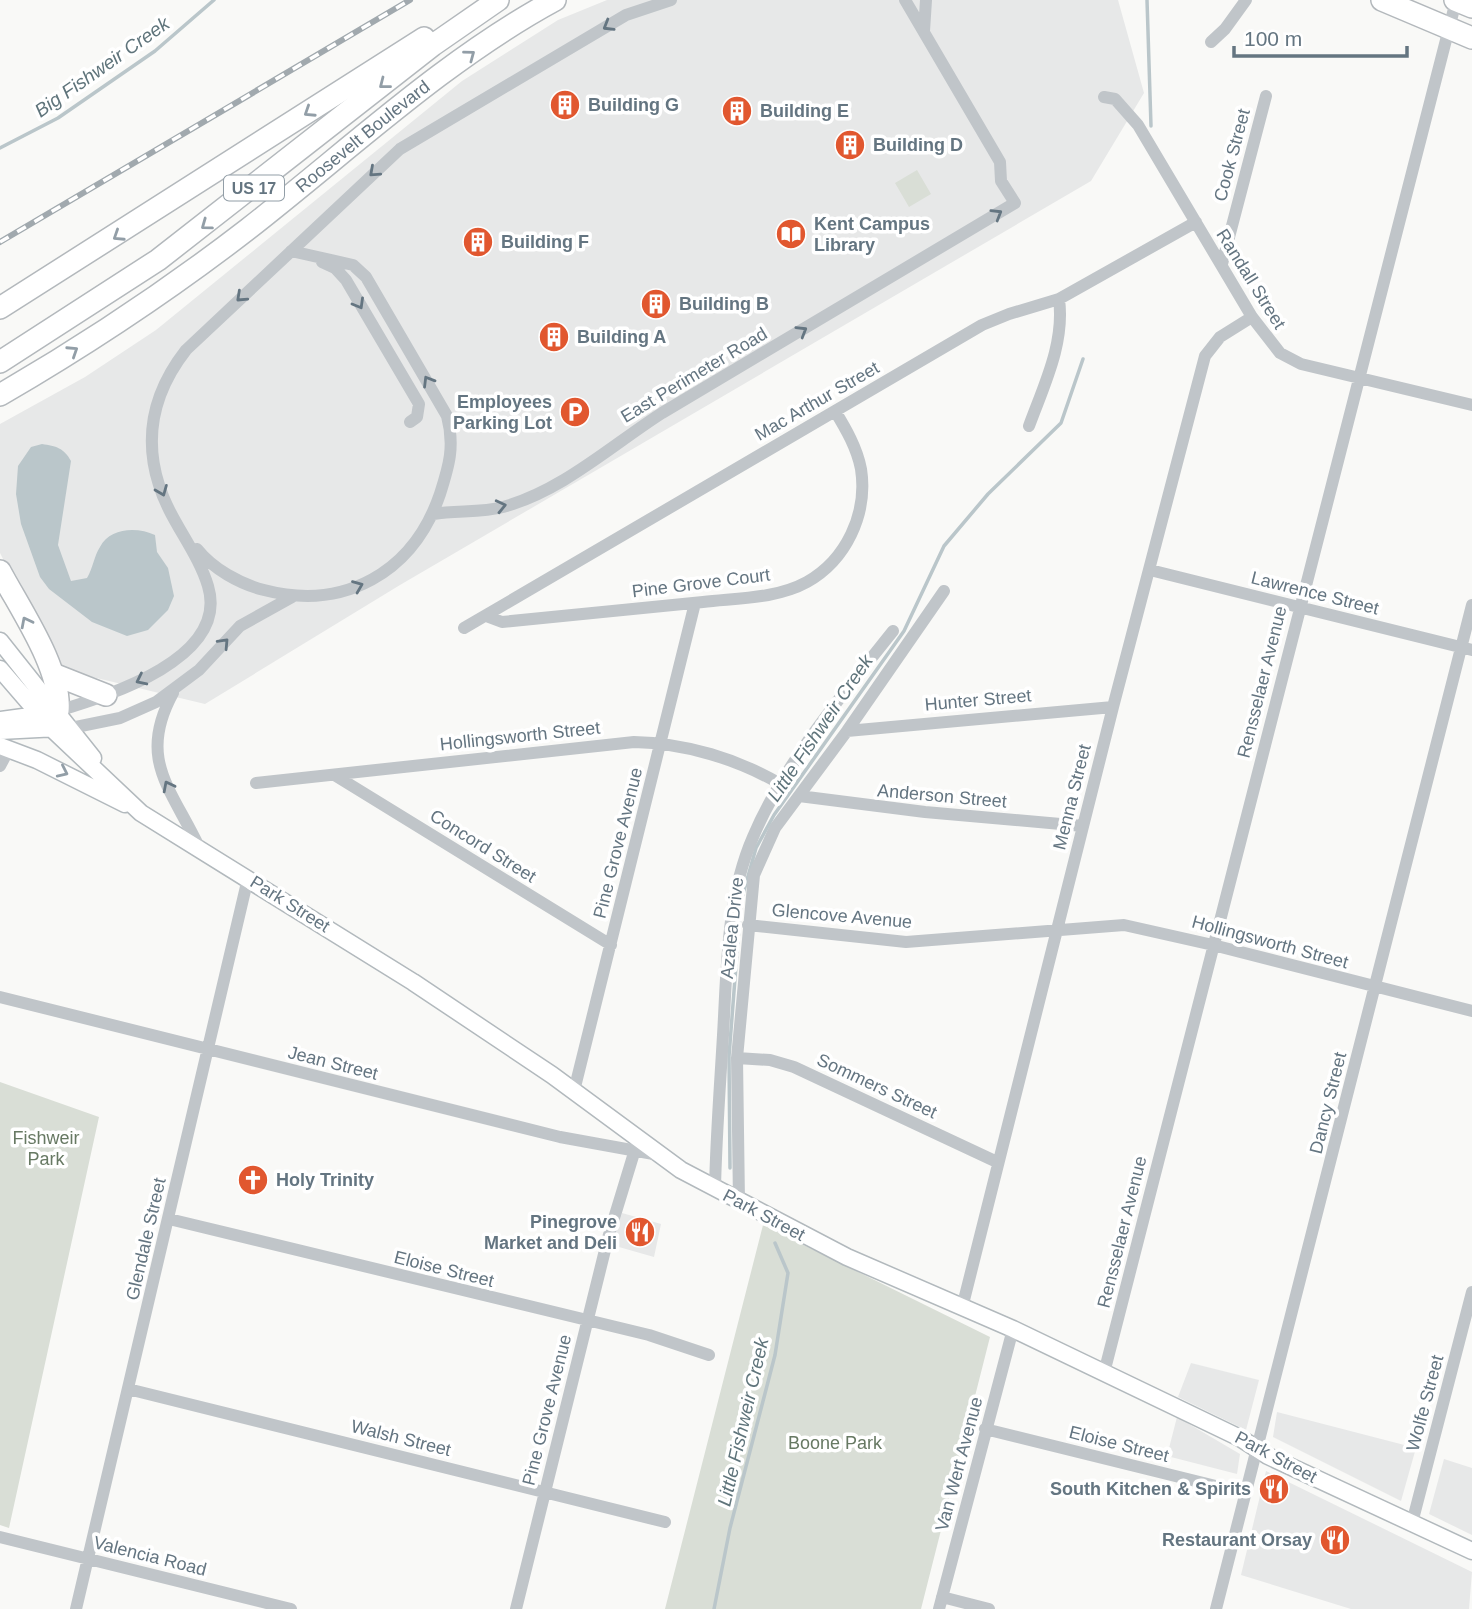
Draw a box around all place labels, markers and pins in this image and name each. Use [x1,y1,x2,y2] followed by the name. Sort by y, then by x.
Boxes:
[548,88,582,122] building icon: Building G
[720,94,754,128] building icon: Building E
[588,95,679,115] place label: Building G
[760,101,849,121] place label: Building E
[833,128,867,162] building icon: Building D
[873,135,963,155] place label: Building D
[814,214,930,255] place label: Kent Campus Library
[774,217,808,251] library icon: Kent Campus Library
[461,225,495,259] building icon: Building F
[501,232,589,252] place label: Building F
[639,287,673,321] building icon: Building B
[679,294,769,314] place label: Building B
[537,320,571,354] building icon: Building A
[577,327,666,347] place label: Building A
[453,392,552,433] place label: Employees Parking Lot
[558,395,592,429] parking icon: Employees Parking Lot
[236,1163,270,1197] church icon: Holy Trinity
[276,1170,374,1190] place label: Holy Trinity
[484,1212,617,1253] place label: Pinegrove Market and Deli
[623,1215,657,1249] restaurant icon: Pinegrove Market and Deli
[1257,1472,1291,1506] restaurant icon: South Kitchen & Spirits
[1050,1479,1251,1499] place label: South Kitchen & Spirits
[1318,1523,1352,1557] restaurant icon: Restaurant Orsay
[1162,1530,1312,1550] place label: Restaurant Orsay

